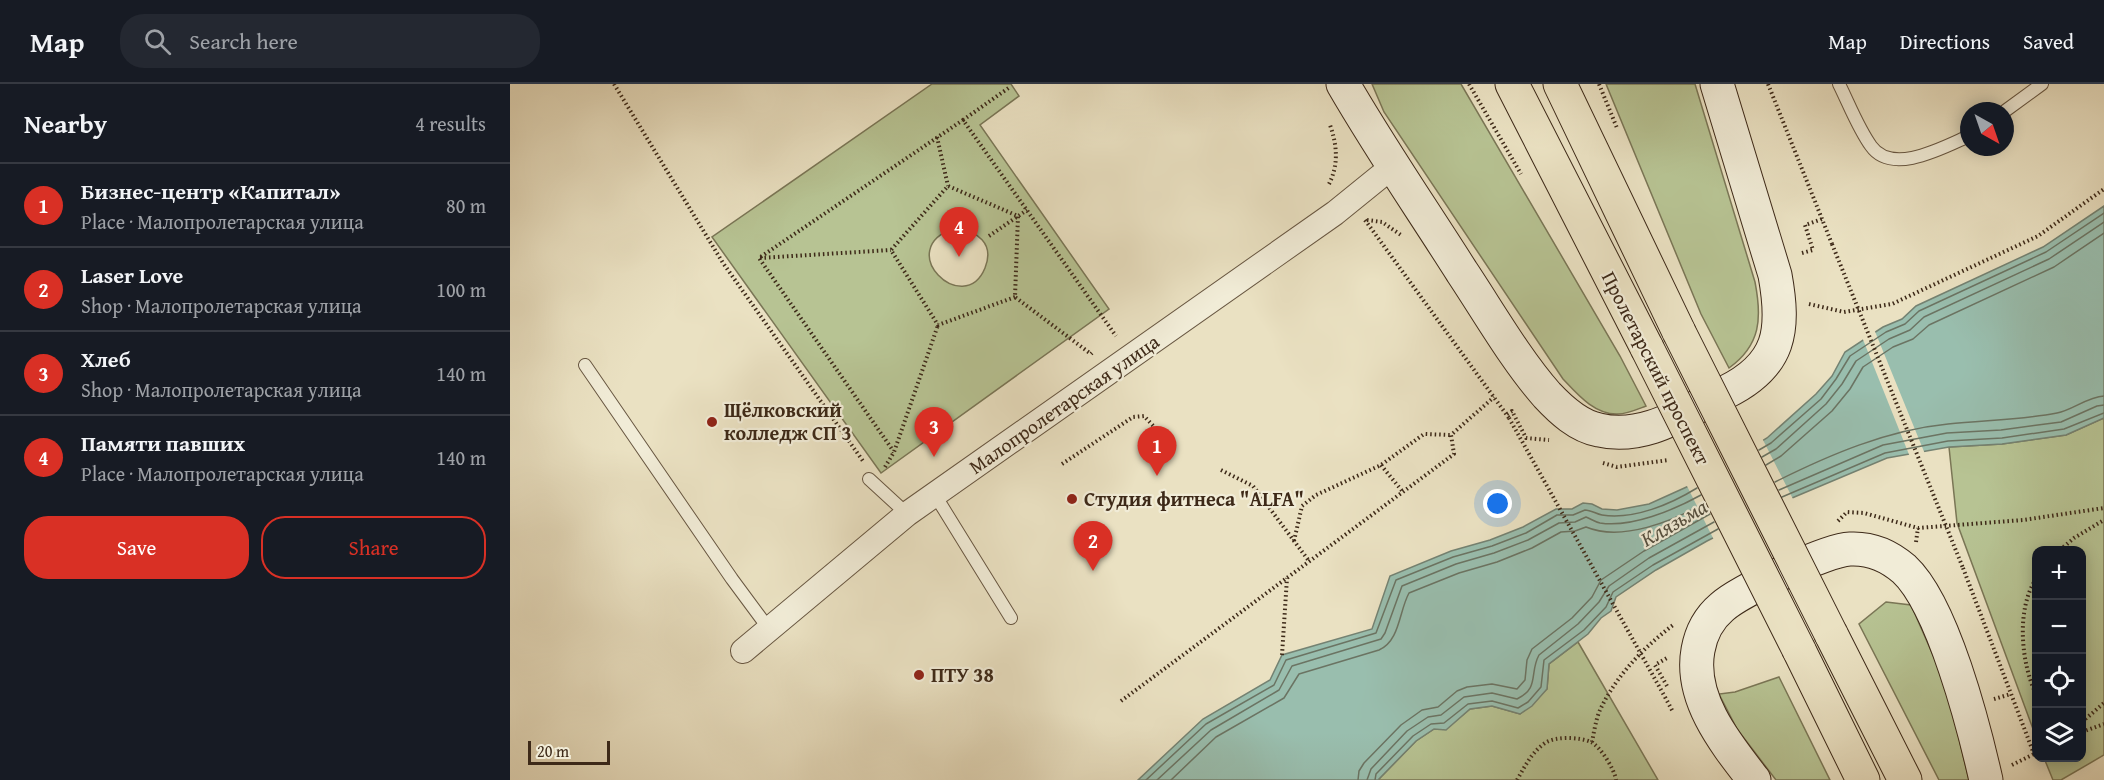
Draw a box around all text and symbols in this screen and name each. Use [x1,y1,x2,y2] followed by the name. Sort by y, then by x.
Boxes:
[120,14,540,68] search box
[30,21,84,62] text: Map
[141,25,174,58] icon: search
[189,25,298,57] text: Search here
[1828,26,1867,57] text: Map
[1900,26,1990,57] text: Directions
[2023,26,2074,57] text: Saved
[1960,102,2014,156] north arrow
[24,104,107,143] text: Nearby
[415,109,486,138] text: 4 results
[81,175,340,207] text: Бизнес-центр «Капитал»
[38,191,49,220] text: 1
[446,191,486,220] text: 80 m
[81,207,364,236] text: Place · Малопролетарская улица
[940,208,978,257] pin: 4
[81,259,183,291] text: Laser Love
[1595,266,1718,470] street label: Пролетарский проспект
[38,275,49,304] text: 2
[436,275,486,304] text: 100 m
[81,291,362,320] text: Shop · Малопролетарская улица
[963,326,1165,480] street label: Малопролетарская улица
[81,343,131,375] text: Хлеб
[38,359,49,388] text: 3
[436,359,486,388] text: 140 m
[81,375,362,404] text: Shop · Малопролетарская улица
[724,395,852,447] place label: Щёлковский колледж СП 3
[914,408,954,457] pin: 3
[705,415,719,429] marker: Щёлковский колледж СП 3
[1138,426,1176,476] pin: 1
[81,427,245,459] text: Памяти павших
[38,443,49,472] text: 4
[436,443,486,472] text: 140 m
[81,459,364,488] text: Place · Малопролетарская улица
[1084,484,1304,513] place label: Студия фитнеса "ALFA"
[1483,489,1512,518] your location
[1635,491,1713,554] water label: Клязьма
[1065,492,1079,506] marker: Студия фитнеса "ALFA"
[24,516,249,579] button: Save
[261,516,486,579] button: Share
[1074,522,1112,571] pin: 2
[2032,546,2086,762] map controls
[2032,546,2086,600] button: +
[2032,600,2086,654] button: −
[2032,654,2086,708] button: locate
[931,660,994,689] place label: ПТУ 38
[912,668,926,682] marker: ПТУ 38
[2032,708,2086,762] button: layers
[528,738,610,766] scale bar
[537,739,569,763] text: 20 m

